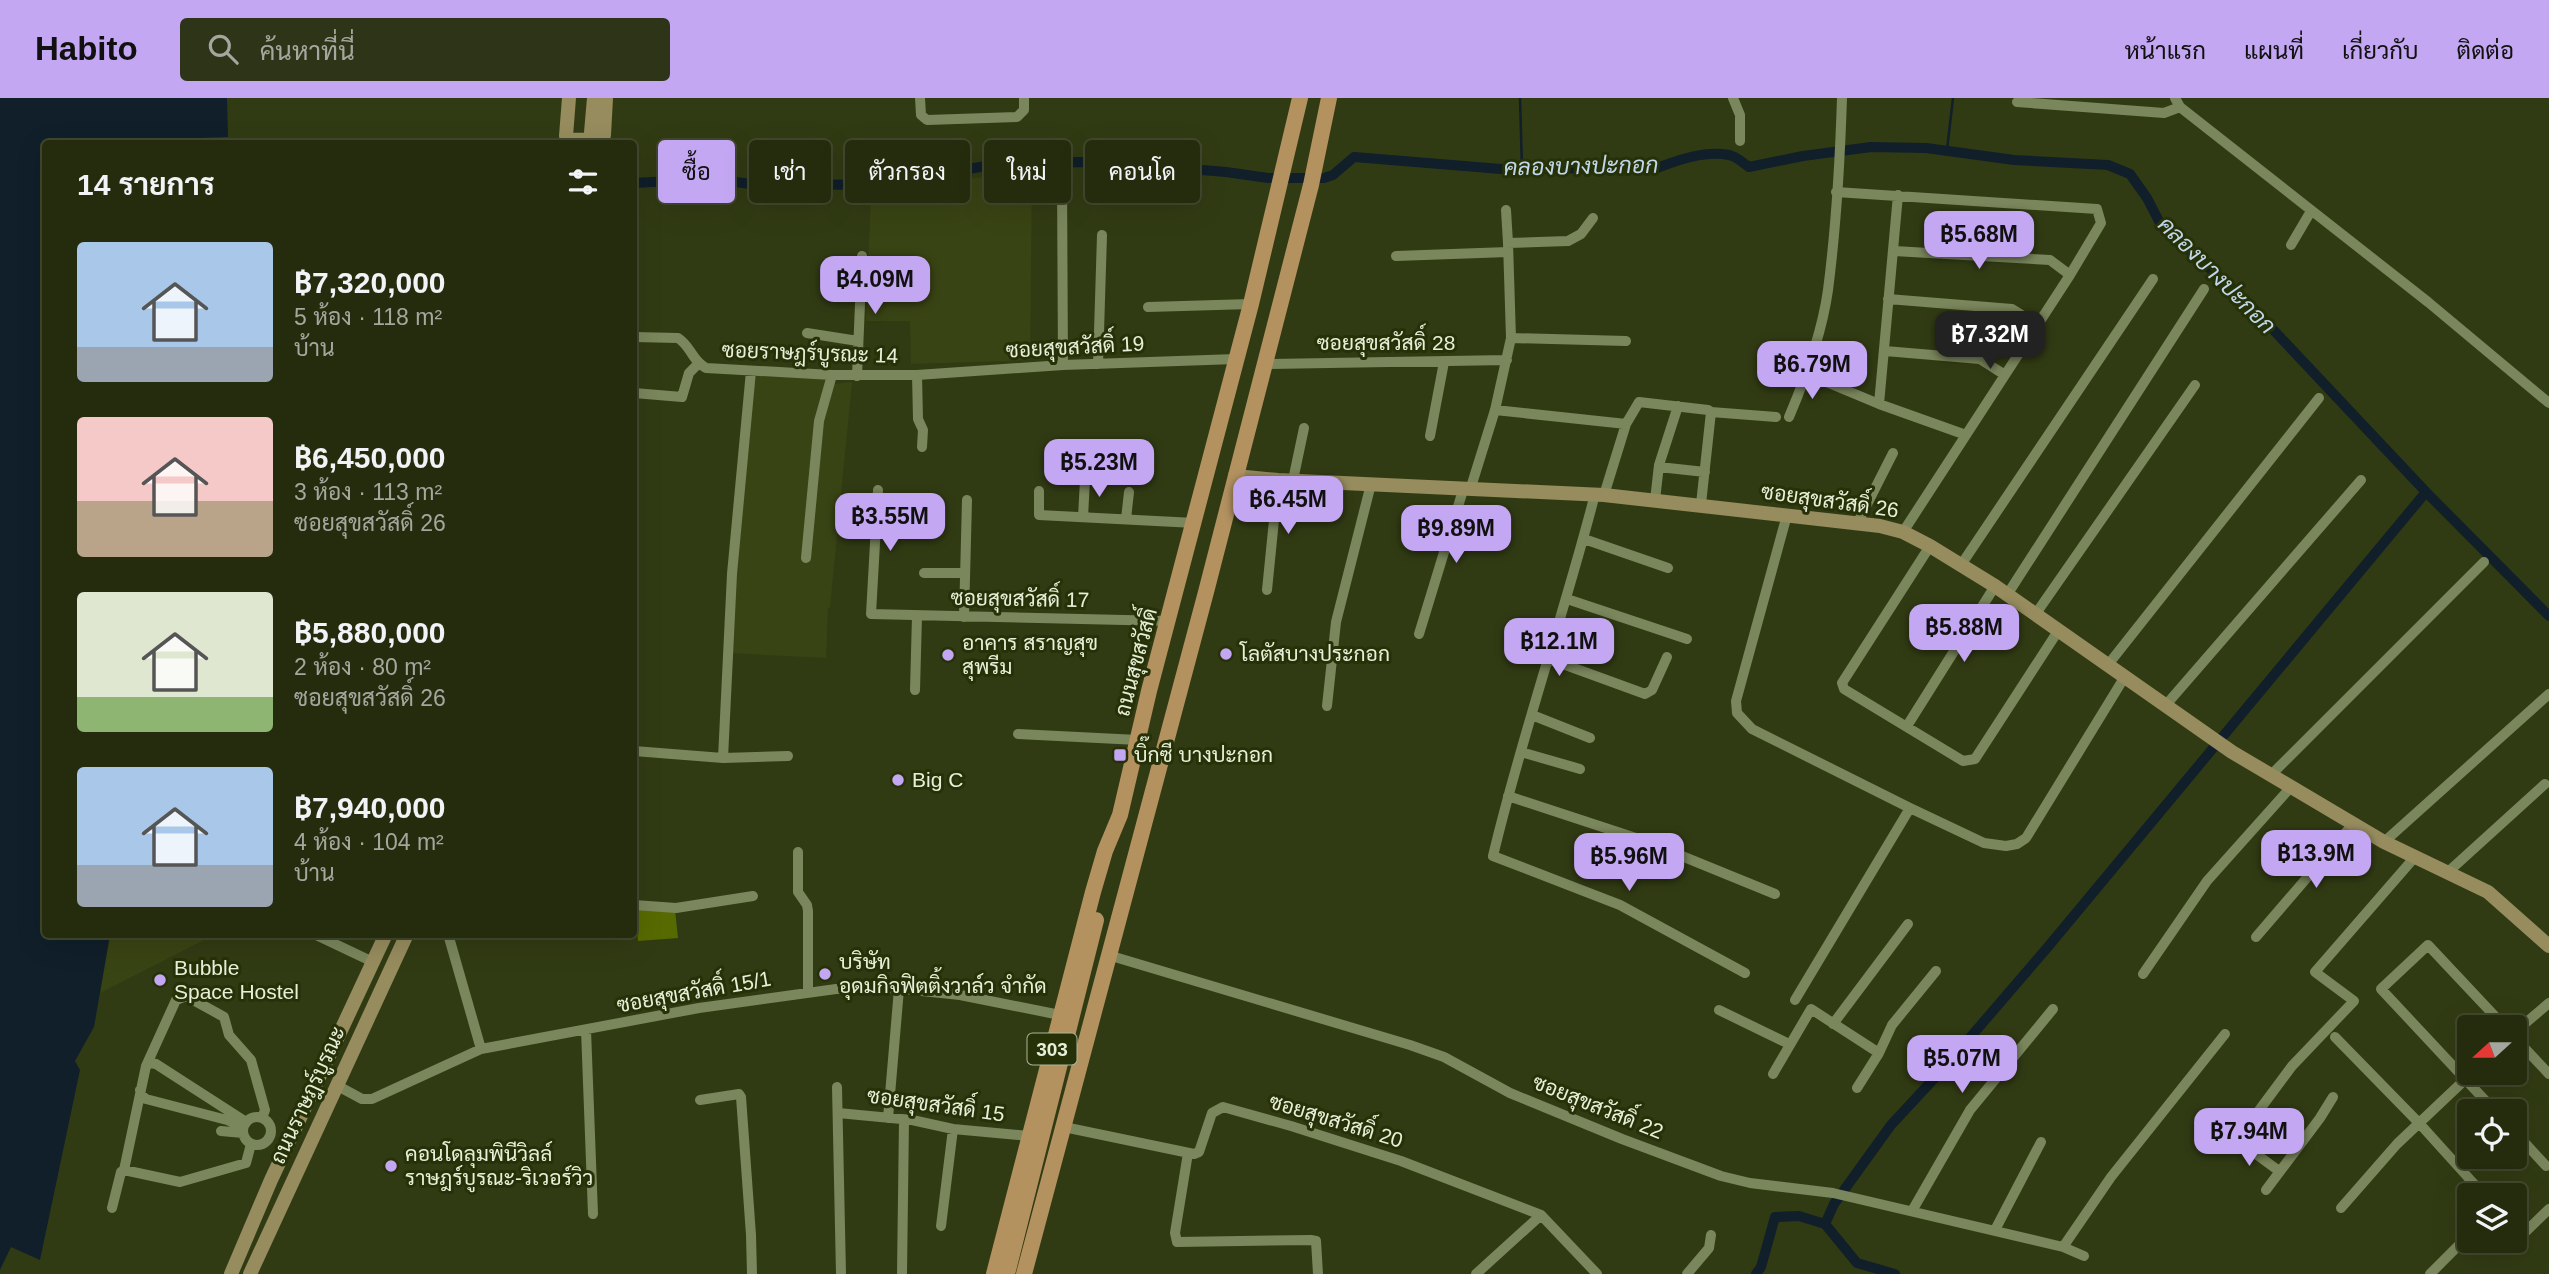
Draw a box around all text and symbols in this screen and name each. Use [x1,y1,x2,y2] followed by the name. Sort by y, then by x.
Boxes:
[180,18,670,81] search box
[35,30,138,67] text: Habito
[204,30,242,68] icon: search
[260,36,355,66] text: ค้นหาที่นี่
[2125,37,2206,64] text: หน้าแรก
[2244,37,2304,64] text: แผนที่
[2342,37,2419,64] text: เกี่ยวกับ
[2457,37,2514,64] text: ติดต่อ
[658,140,735,203] chip: ซื้อ
[749,140,831,203] chip: เช่า
[845,140,970,203] chip: ตัวกรอง
[984,140,1071,203] chip: ใหม่
[1085,140,1200,203] chip: คอนโด
[1503,152,1659,180] water label: คลองบางปะกอก
[564,163,602,201] icon: filters
[77,168,215,201] text: 14 รายการ
[2153,211,2281,339] water label: คลองบางปะกอก
[1922,212,2036,271] pin: ฿5.68M
[1940,221,2018,247] text: ฿5.68M
[818,256,932,316] pin: ฿4.09M
[294,266,446,299] text: ฿7,320,000
[836,266,914,292] text: ฿4.09M
[133,270,217,354] icon: home
[294,304,442,330] text: 5 ห้อง · 118 m²
[1933,312,2047,371] pin: ฿7.32M
[1951,321,2029,347] text: ฿7.32M
[1005,323,1145,365] street label: ซอยสุขสวัสดิ์ 19
[1317,323,1455,357] street label: ซอยสุขสวัสดิ์ 28
[294,335,335,361] text: บ้าน
[721,336,899,371] street label: ซอยราษฎร์บูรณะ 14
[1755,342,1869,401] pin: ฿6.79M
[1773,351,1851,377] text: ฿6.79M
[1042,440,1156,499] pin: ฿5.23M
[294,441,446,474] text: ฿6,450,000
[133,445,217,529] icon: home
[1060,449,1138,475] text: ฿5.23M
[1759,472,1901,525] street label: ซอยสุขสวัสดิ์ 26
[1231,476,1345,536] pin: ฿6.45M
[294,479,442,505] text: 3 ห้อง · 113 m²
[1249,486,1327,512] text: ฿6.45M
[833,494,947,553] pin: ฿3.55M
[851,503,929,529] text: ฿3.55M
[1399,505,1513,565] pin: ฿9.89M
[294,510,446,536] text: ซอยสุขสวัสดิ์ 26
[1417,515,1495,541] text: ฿9.89M
[950,578,1090,614] street label: ซอยสุขสวัสดิ์ 17
[1102,603,1164,719] street label: ถนนสุขสวัสดิ์
[1907,604,2021,664] pin: ฿5.88M
[1925,614,2003,640] text: ฿5.88M
[294,616,446,649] text: ฿5,880,000
[1502,618,1616,678] pin: ฿12.1M
[133,620,217,704] icon: home
[1520,628,1598,654] text: ฿12.1M
[962,631,1098,681] place label: อาคาร สราญสุข สุพรีม
[1239,641,1390,665] place label: โลตัสบางประกอก
[1218,646,1234,662] marker: โลตัสบางประกอก
[940,647,956,663] marker: อาคาร สราญสุข สุพรีม
[294,654,431,680] text: 2 ห้อง · 80 m²
[294,685,446,711] text: ซอยสุขสวัสดิ์ 26
[1134,736,1273,766] place label: บิ๊กซี บางปะกอก
[1112,747,1128,763] marker: บิ๊กซี บางปะกอก
[912,768,963,791] place label: Big C
[890,772,906,788] marker: Big C
[294,791,446,824] text: ฿7,940,000
[133,795,217,879] icon: home
[294,829,444,855] text: 4 ห้อง · 104 m²
[2259,830,2373,890] pin: ฿13.9M
[1572,834,1686,893] pin: ฿5.96M
[2277,840,2355,866] text: ฿13.9M
[1590,843,1668,869] text: ฿5.96M
[294,860,335,886] text: บ้าน
[839,950,1047,1000] place label: บริษัท อุดมกิจฟิตติ้งวาล์ว จำกัด
[174,956,299,1003] place label: Bubble Space Hostel
[614,959,773,1019] street label: ซอยสุขสวัสดิ์ 15/1
[817,966,833,982] marker: บริษัท อุดมกิจฟิตติ้งวาล์ว จำกัด
[152,972,168,988] marker: Bubble Space Hostel
[2457,1015,2527,1085] north arrow
[2457,1015,2527,1253] map controls
[264,1022,353,1169] street label: ถนนราษฎร์บูรณะ
[1028,1034,1076,1065] road number: 303
[1905,1035,2019,1095] pin: ฿5.07M
[1923,1045,2001,1071] text: ฿5.07M
[1528,1062,1670,1146] street label: ซอยสุขสวัสดิ์ 22
[865,1076,1007,1129] street label: ซอยสุขสวัสดิ์ 15
[1266,1082,1408,1155] street label: ซอยสุขสวัสดิ์ 20
[2457,1099,2527,1169] button: locate
[2192,1108,2306,1168] pin: ฿7.94M
[2210,1118,2288,1144] text: ฿7.94M
[405,1140,593,1193] place label: คอนโดลุมพินีวิลล์ ราษฎร์บูรณะ-ริเวอร์วิว
[383,1158,399,1174] marker: คอนโดลุมพินีวิลล์ ราษฎร์บูรณะ-ริเวอร์วิว
[2457,1183,2527,1253] button: layers

